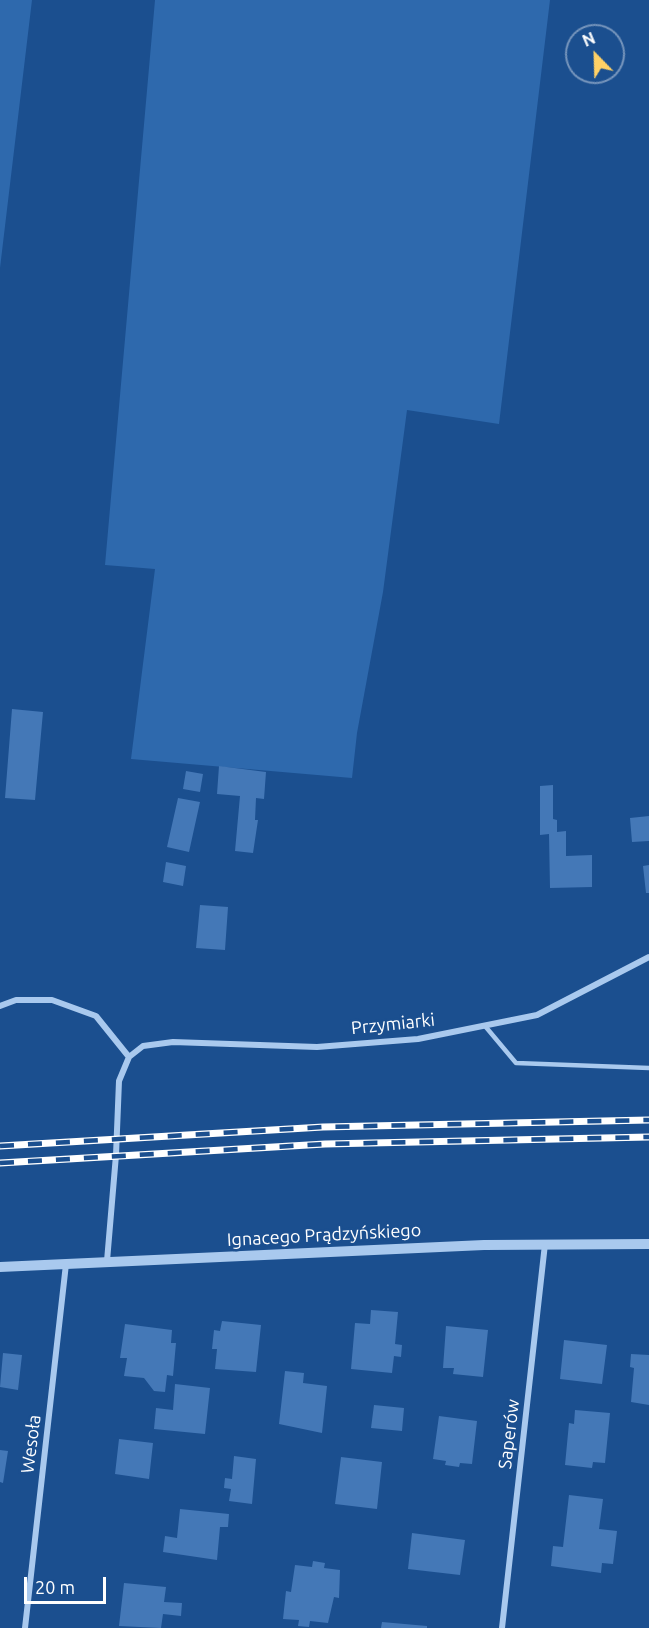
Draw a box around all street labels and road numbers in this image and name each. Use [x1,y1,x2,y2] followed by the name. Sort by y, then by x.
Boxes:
[350,1009,436,1039] street label: Przymiarki
[226,1219,422,1251] street label: Ignacego Prądzyńskiego
[494,1398,524,1470] street label: Saperów
[17,1414,45,1474] street label: Wesoła

